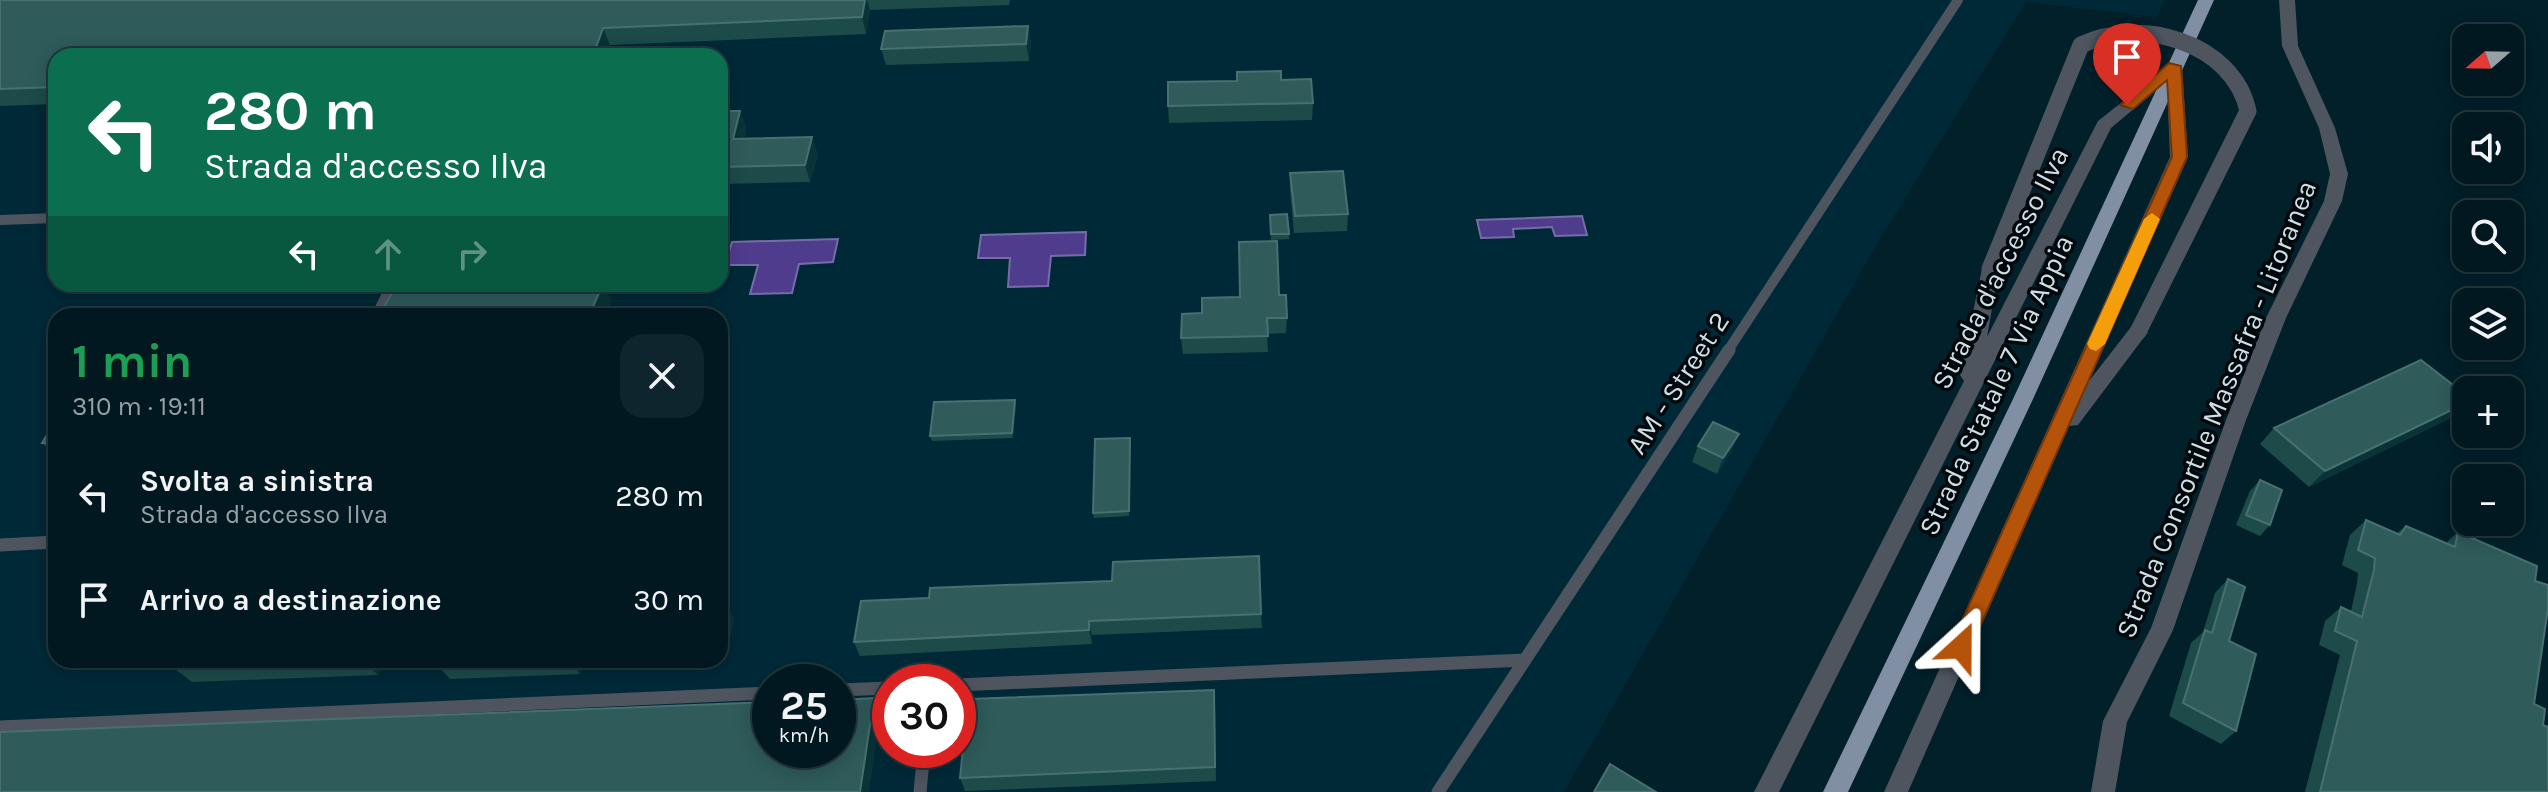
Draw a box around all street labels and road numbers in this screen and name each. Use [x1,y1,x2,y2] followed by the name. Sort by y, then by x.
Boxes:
[1925,141,2075,395] street label: Strada d'accesso Ilva
[2109,175,2323,643] street label: Strada Consortile Massafra - Litoranea
[1912,229,2080,541] street label: Strada Statale 7 Via Appia
[1620,306,1736,460] street label: AM - Street 2

